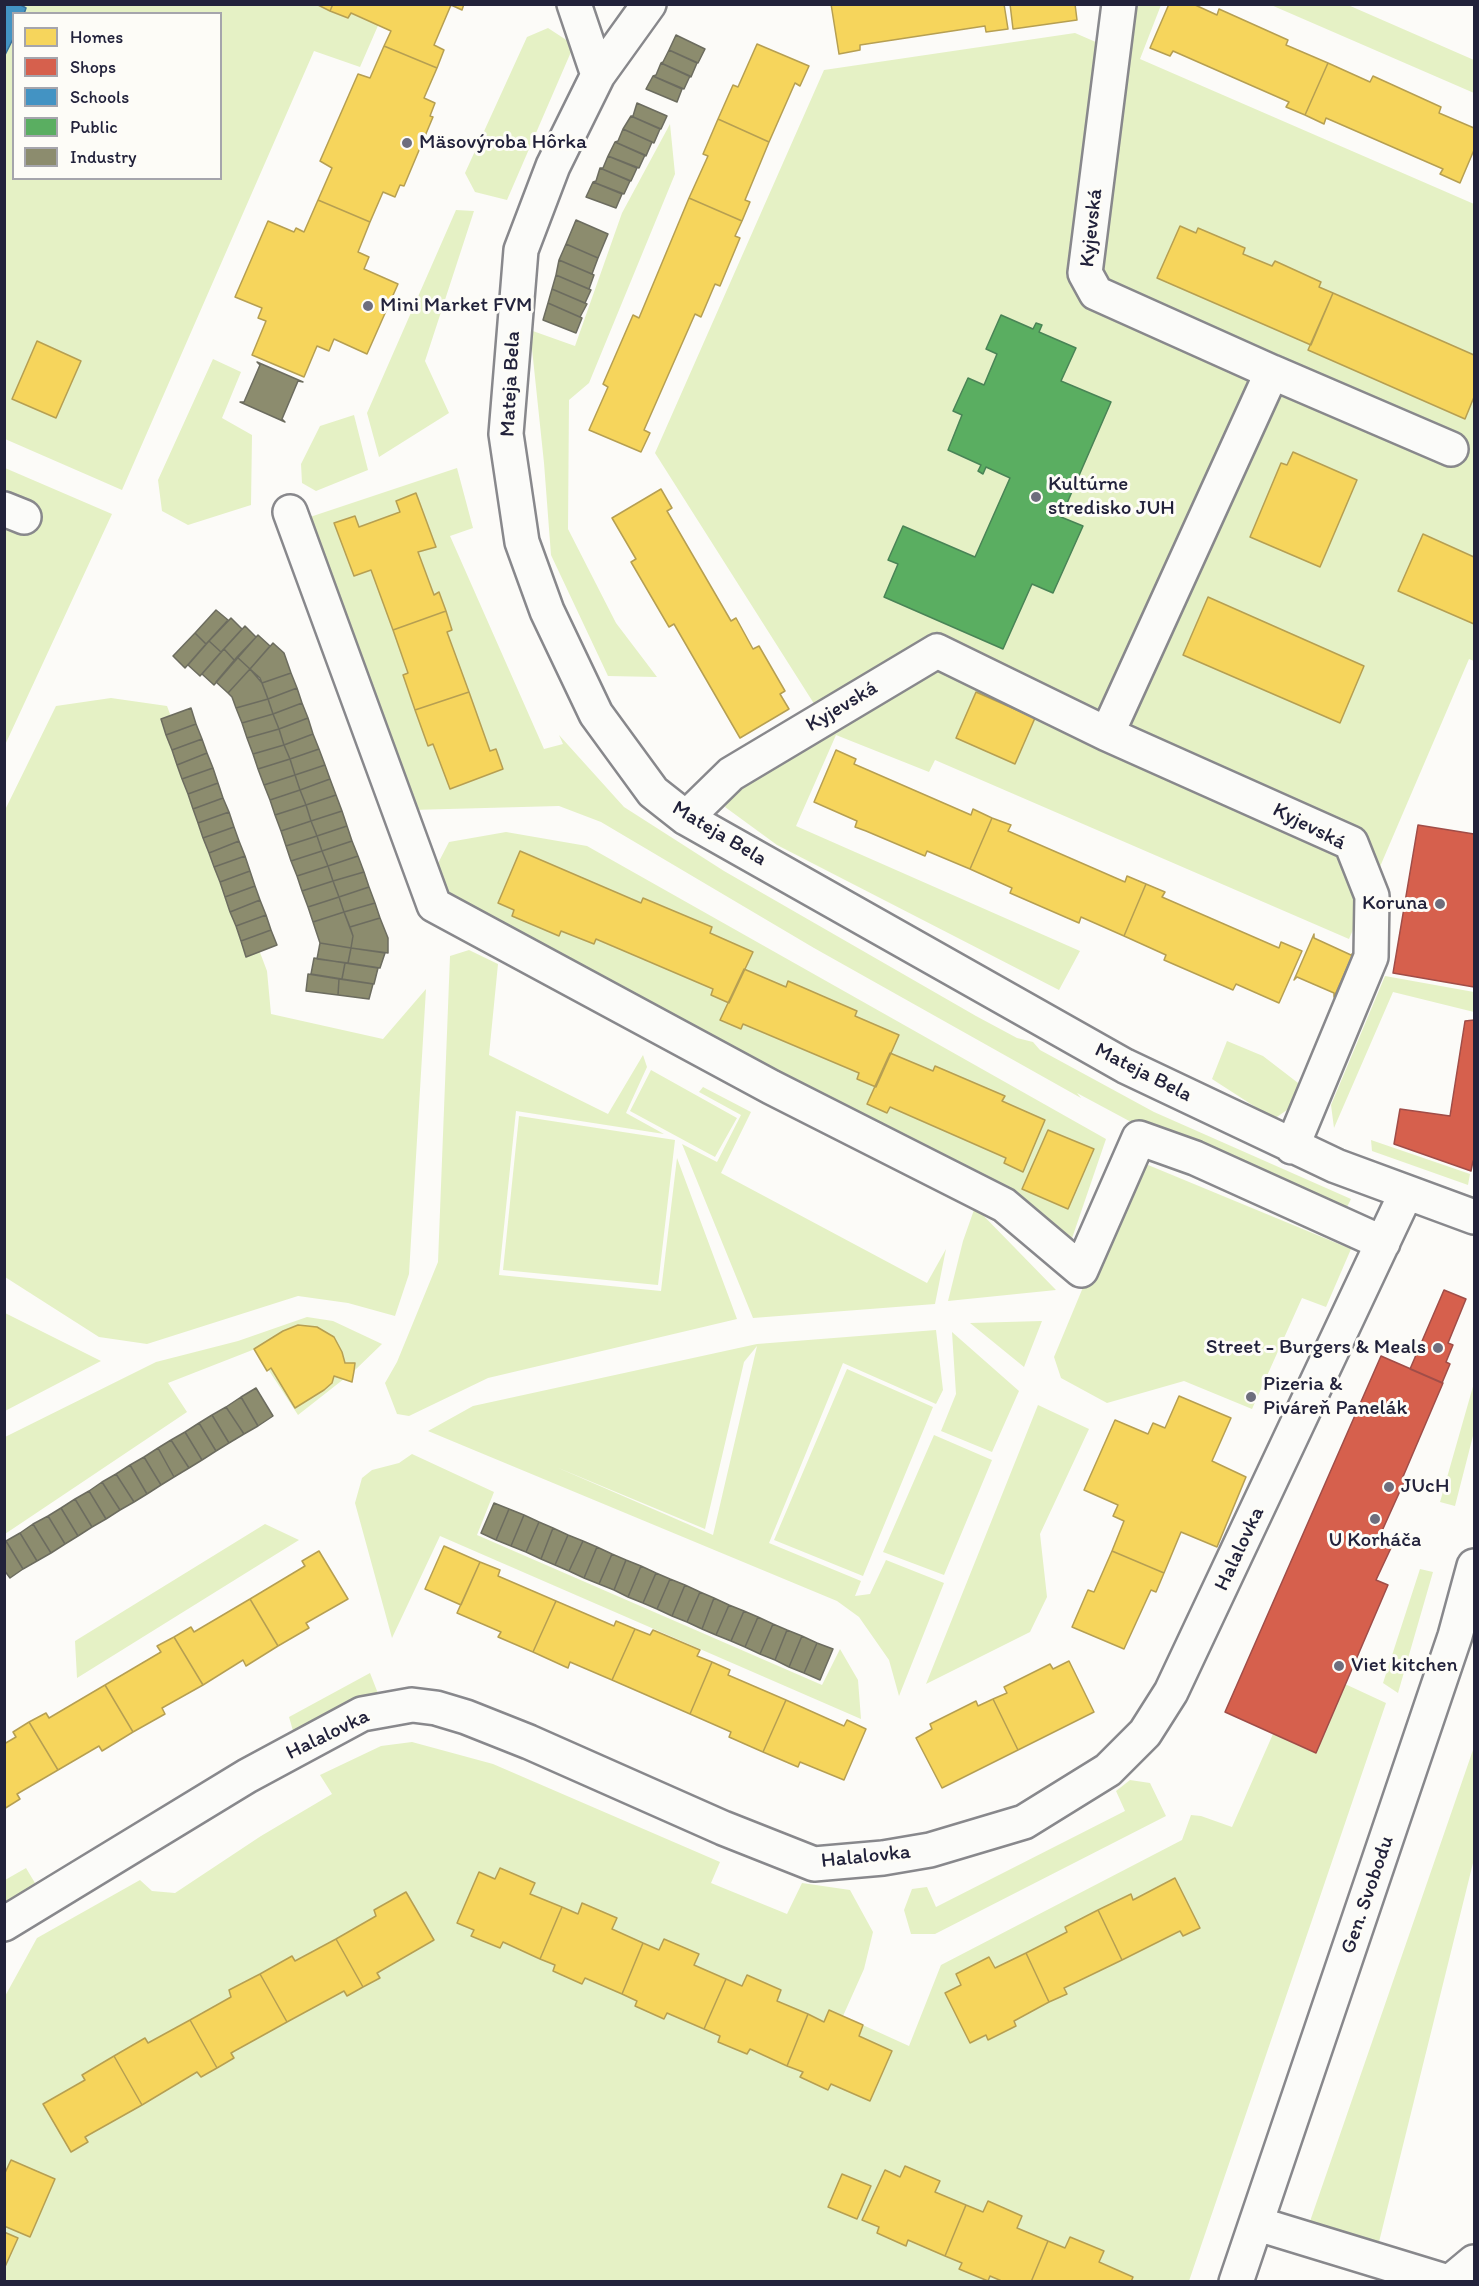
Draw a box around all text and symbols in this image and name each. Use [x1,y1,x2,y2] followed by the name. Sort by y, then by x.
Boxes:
[12,12,222,180] legend
[70,26,123,48] text: Homes
[70,56,116,78] text: Shops
[70,86,129,108] text: Schools
[70,116,118,138] text: Public
[419,130,587,156] place label: Mäsovýroba Hôrka
[400,136,414,150] marker: Mäsovýroba Hôrka
[70,146,137,168] text: Industry
[1075,187,1109,269] street label: Kyjevská
[380,293,532,319] place label: Mini Market FVM
[361,299,375,313] marker: Mini Market FVM
[496,330,526,438] street label: Mateja Bela
[1048,472,1175,522] place label: Kultúrne stredisko JUH
[1029,490,1043,504] marker: Kultúrne stredisko JUH
[802,676,882,738] street label: Kyjevská
[667,796,771,872] street label: Mateja Bela
[1268,798,1350,856] street label: Kyjevská
[1362,891,1428,917] place label: Koruna
[1433,897,1447,911] marker: Koruna
[1090,1038,1196,1108] street label: Mateja Bela
[1206,1335,1426,1361] place label: Street - Burgers & Meals
[1431,1341,1445,1355] marker: Street - Burgers & Meals
[1263,1372,1407,1422] place label: Pizeria & Piváreň Panelák
[1244,1390,1258,1404] marker: Pizeria & Piváreň Panelák
[1401,1474,1449,1500] place label: JUcH
[1382,1480,1396,1494] marker: JUcH
[1210,1503,1270,1595] street label: Halalovka
[1368,1512,1382,1526] marker: U Korháča
[1329,1528,1421,1554] place label: U Korháča
[1351,1653,1458,1679] place label: Viet kitchen
[1332,1659,1346,1673] marker: Viet kitchen
[282,1704,374,1766] street label: Halalovka
[1336,1833,1400,1957] street label: Gen. Svobodu
[820,1840,912,1874] street label: Halalovka

